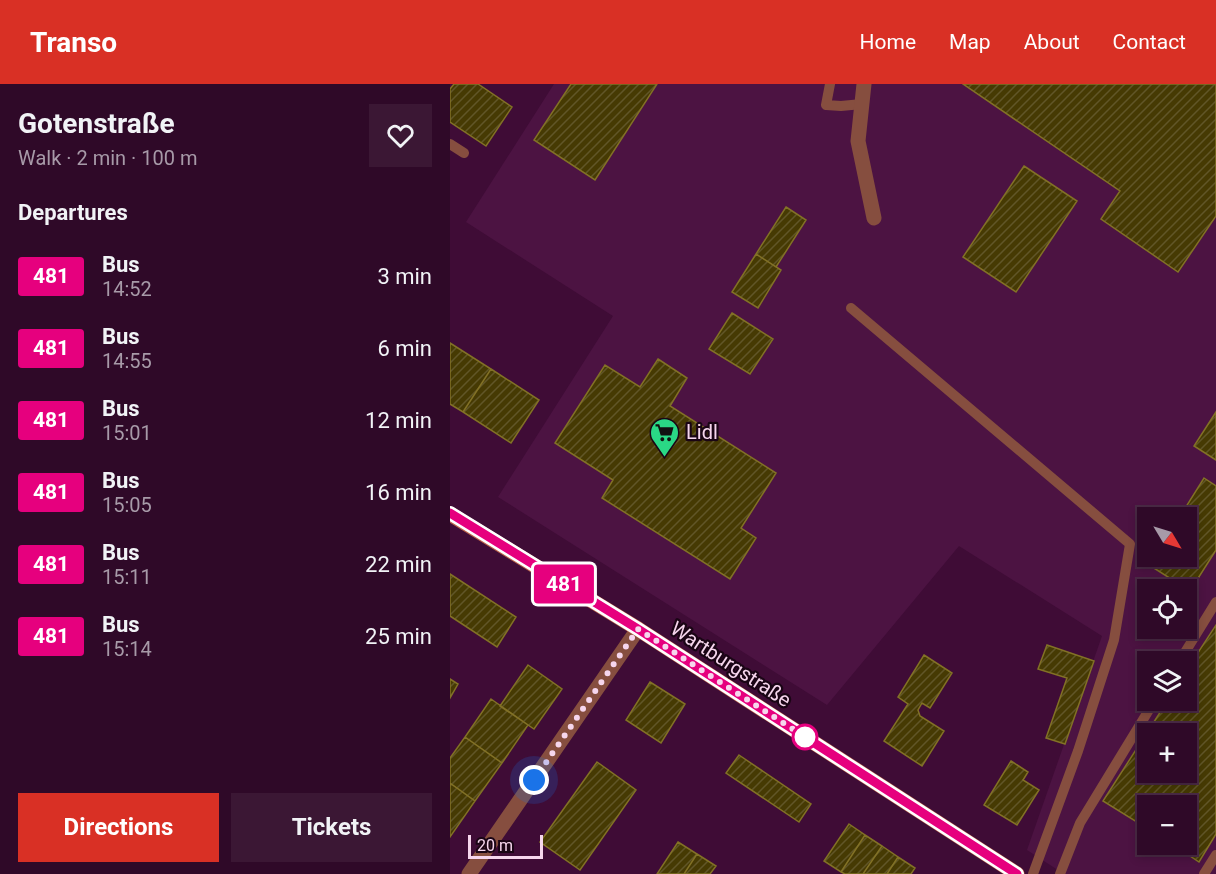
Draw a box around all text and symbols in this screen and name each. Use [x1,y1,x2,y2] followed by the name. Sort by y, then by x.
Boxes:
[30,26,117,59] text: Transo
[860,30,916,54] text: Home
[949,30,991,54] text: Map
[1024,30,1080,54] text: About
[1113,30,1186,54] text: Contact
[369,104,432,167] button: heart
[18,107,175,140] text: Gotenstraße
[18,146,197,170] text: Walk · 2 min · 100 m
[18,200,128,225] text: Departures
[102,252,140,277] text: Bus
[33,264,69,288] text: 481
[377,264,432,289] text: 3 min
[102,277,152,301] text: 14:52
[102,324,140,349] text: Bus
[33,336,69,360] text: 481
[377,336,432,361] text: 6 min
[102,349,152,373] text: 14:55
[102,396,140,421] text: Bus
[33,408,69,432] text: 481
[365,408,432,433] text: 12 min
[649,416,681,458] supermarket icon: Lidl
[686,420,718,444] place label: Lidl
[102,421,152,445] text: 15:01
[102,468,140,493] text: Bus
[33,480,69,504] text: 481
[365,480,432,505] text: 16 min
[102,493,152,517] text: 15:05
[1137,507,1197,567] north arrow
[1137,507,1197,855] map controls
[102,540,140,565] text: Bus
[33,552,69,576] text: 481
[365,552,432,577] text: 22 min
[530,564,598,604] line badge: 481
[102,565,152,589] text: 15:11
[546,572,582,596] text: 481
[1137,579,1197,639] button: locate
[102,612,140,637] text: Bus
[666,616,796,712] street label: Wartburgstraße
[33,624,69,648] text: 481
[365,624,432,649] text: 25 min
[102,637,152,661] text: 15:14
[1137,651,1197,711] button: layers
[1137,723,1197,783] button: +
[792,724,818,750] unlabelled marker
[519,765,549,795] your location
[18,793,219,862] button: Directions
[231,793,432,862] button: Tickets
[1137,795,1197,855] button: −
[468,832,543,860] scale bar
[477,836,513,855] text: 20 m

